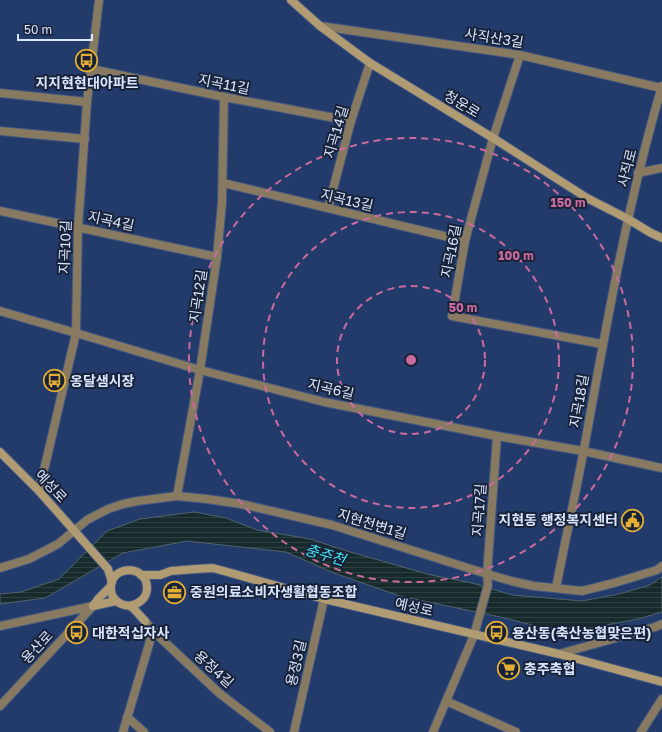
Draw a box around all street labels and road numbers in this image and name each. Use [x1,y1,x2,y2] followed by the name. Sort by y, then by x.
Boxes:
[463,24,525,51] street label: 사직산3길
[197,70,251,97] street label: 지곡11길
[441,86,483,121] street label: 청운로
[320,104,351,160] street label: 지곡14길
[614,147,639,189] street label: 사직로
[319,185,375,214] street label: 지곡13길
[86,207,136,234] street label: 지곡4길
[55,220,74,274] street label: 지곡10길
[437,223,464,279] street label: 지곡16길
[185,268,210,324] street label: 지곡12길
[565,373,592,429] street label: 지곡18길
[306,375,356,402] street label: 지곡6길
[32,466,71,506] street label: 예성로
[468,483,489,537] street label: 지곡17길
[336,505,409,542] street label: 지현천변1길
[393,594,435,619] street label: 예성로
[17,627,56,667] street label: 용산로
[282,638,309,688] street label: 용정3길
[191,647,238,691] street label: 용정4길

